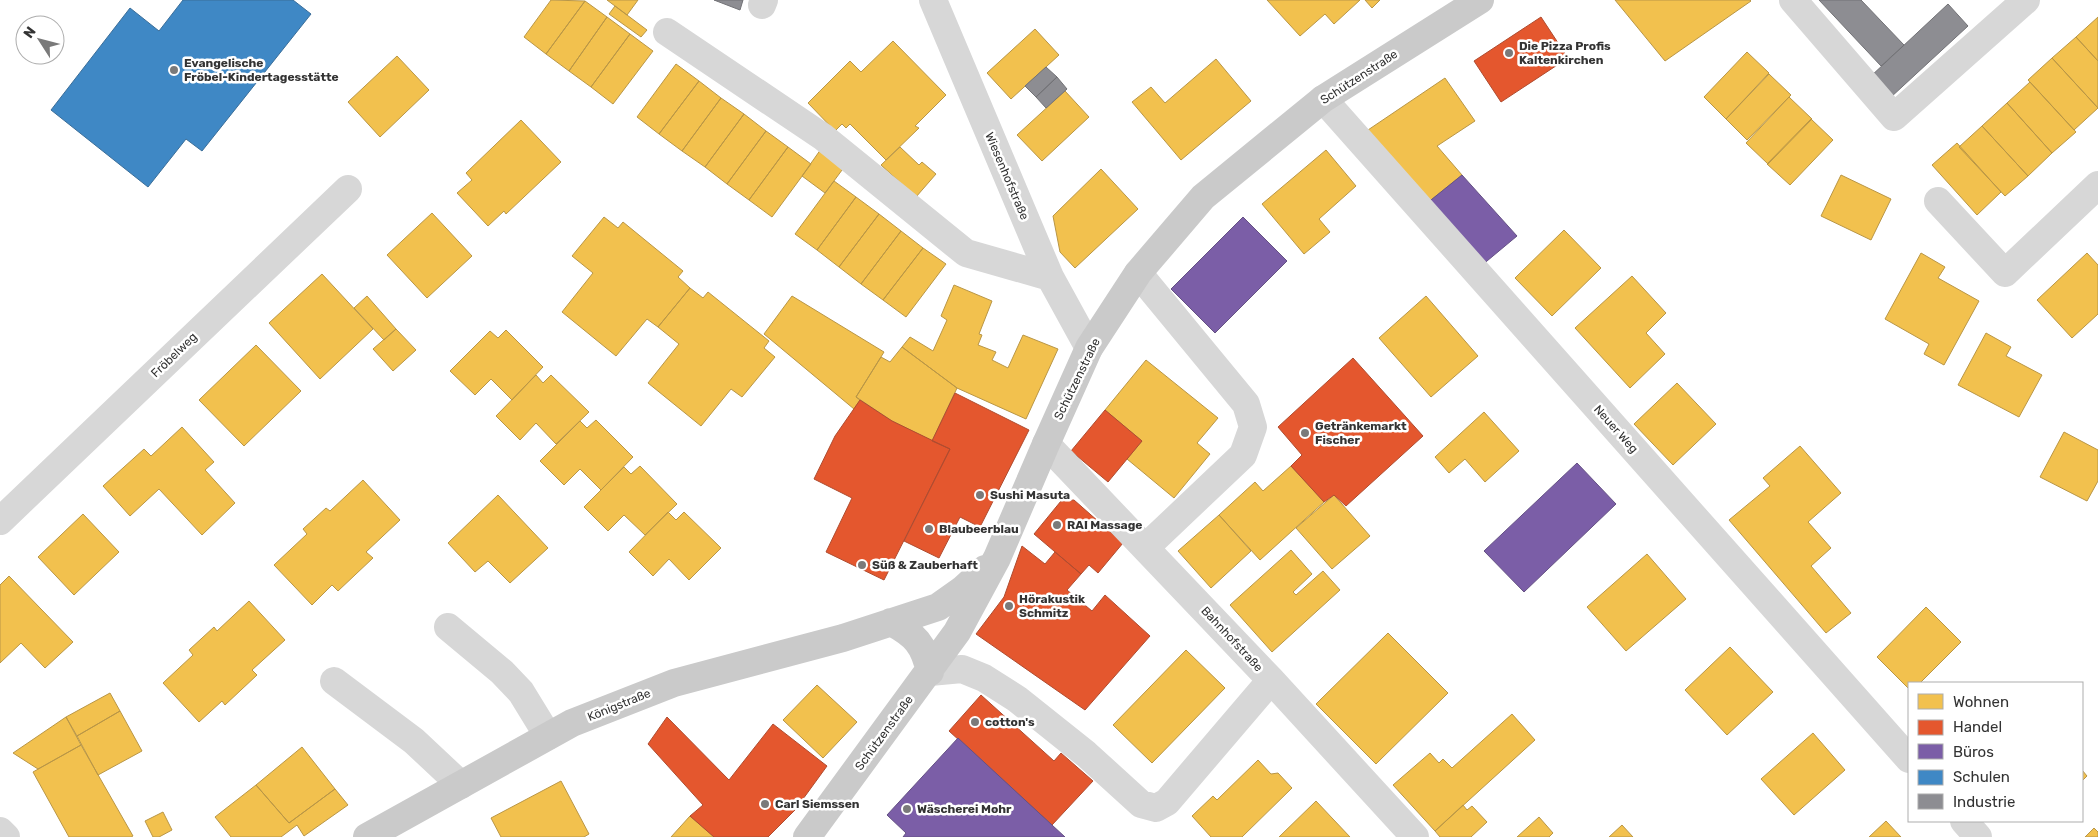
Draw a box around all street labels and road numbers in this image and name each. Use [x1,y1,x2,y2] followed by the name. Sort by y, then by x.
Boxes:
[1318,47,1400,107] street label: Schützenstraße
[982,130,1032,222] street label: Wiesenhofstraße
[148,330,200,380] street label: Fröbelweg
[1051,336,1103,422] street label: Schützenstraße
[1591,402,1641,456] street label: Neuer Weg
[1198,604,1266,675] street label: Bahnhofstraße
[585,686,653,724] street label: Königstraße
[852,693,916,773] street label: Schützenstraße

